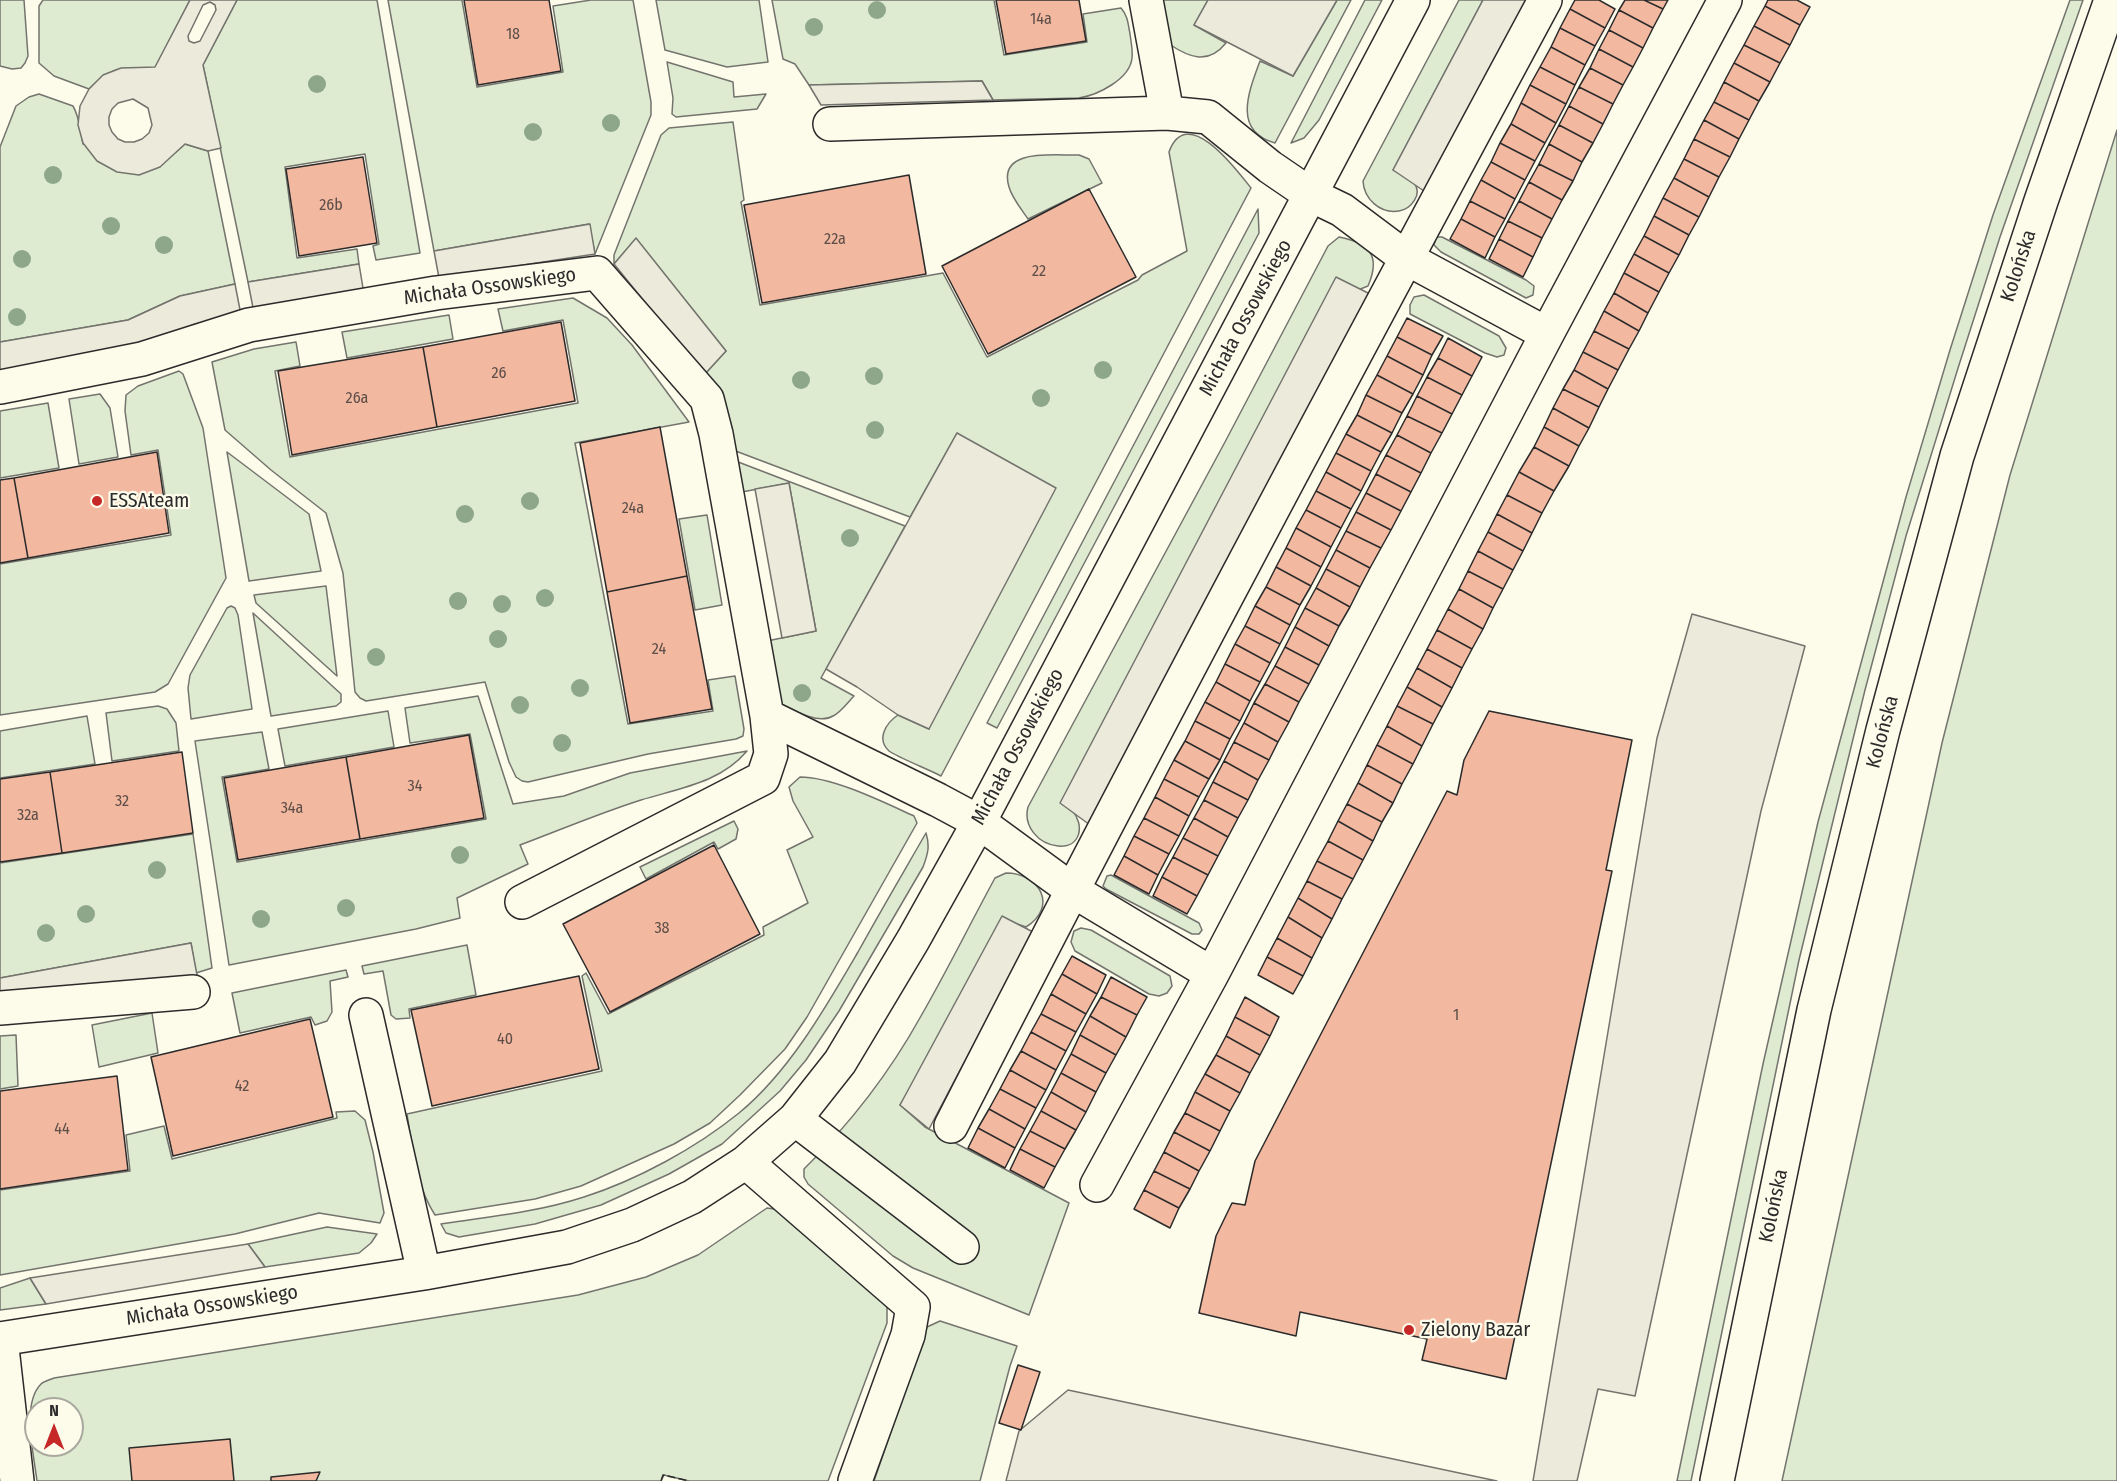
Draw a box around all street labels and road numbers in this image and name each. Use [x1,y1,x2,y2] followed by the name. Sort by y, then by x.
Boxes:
[1996,227,2042,305] street label: Kolońska
[1195,236,1297,400] street label: Michała Ossowskiego
[402,263,578,311] street label: Michała Ossowskiego
[967,665,1069,829] street label: Michała Ossowskiego
[1862,693,1904,771] street label: Kolońska
[1755,1167,1793,1245] street label: Kolońska
[124,1281,300,1331] street label: Michała Ossowskiego

